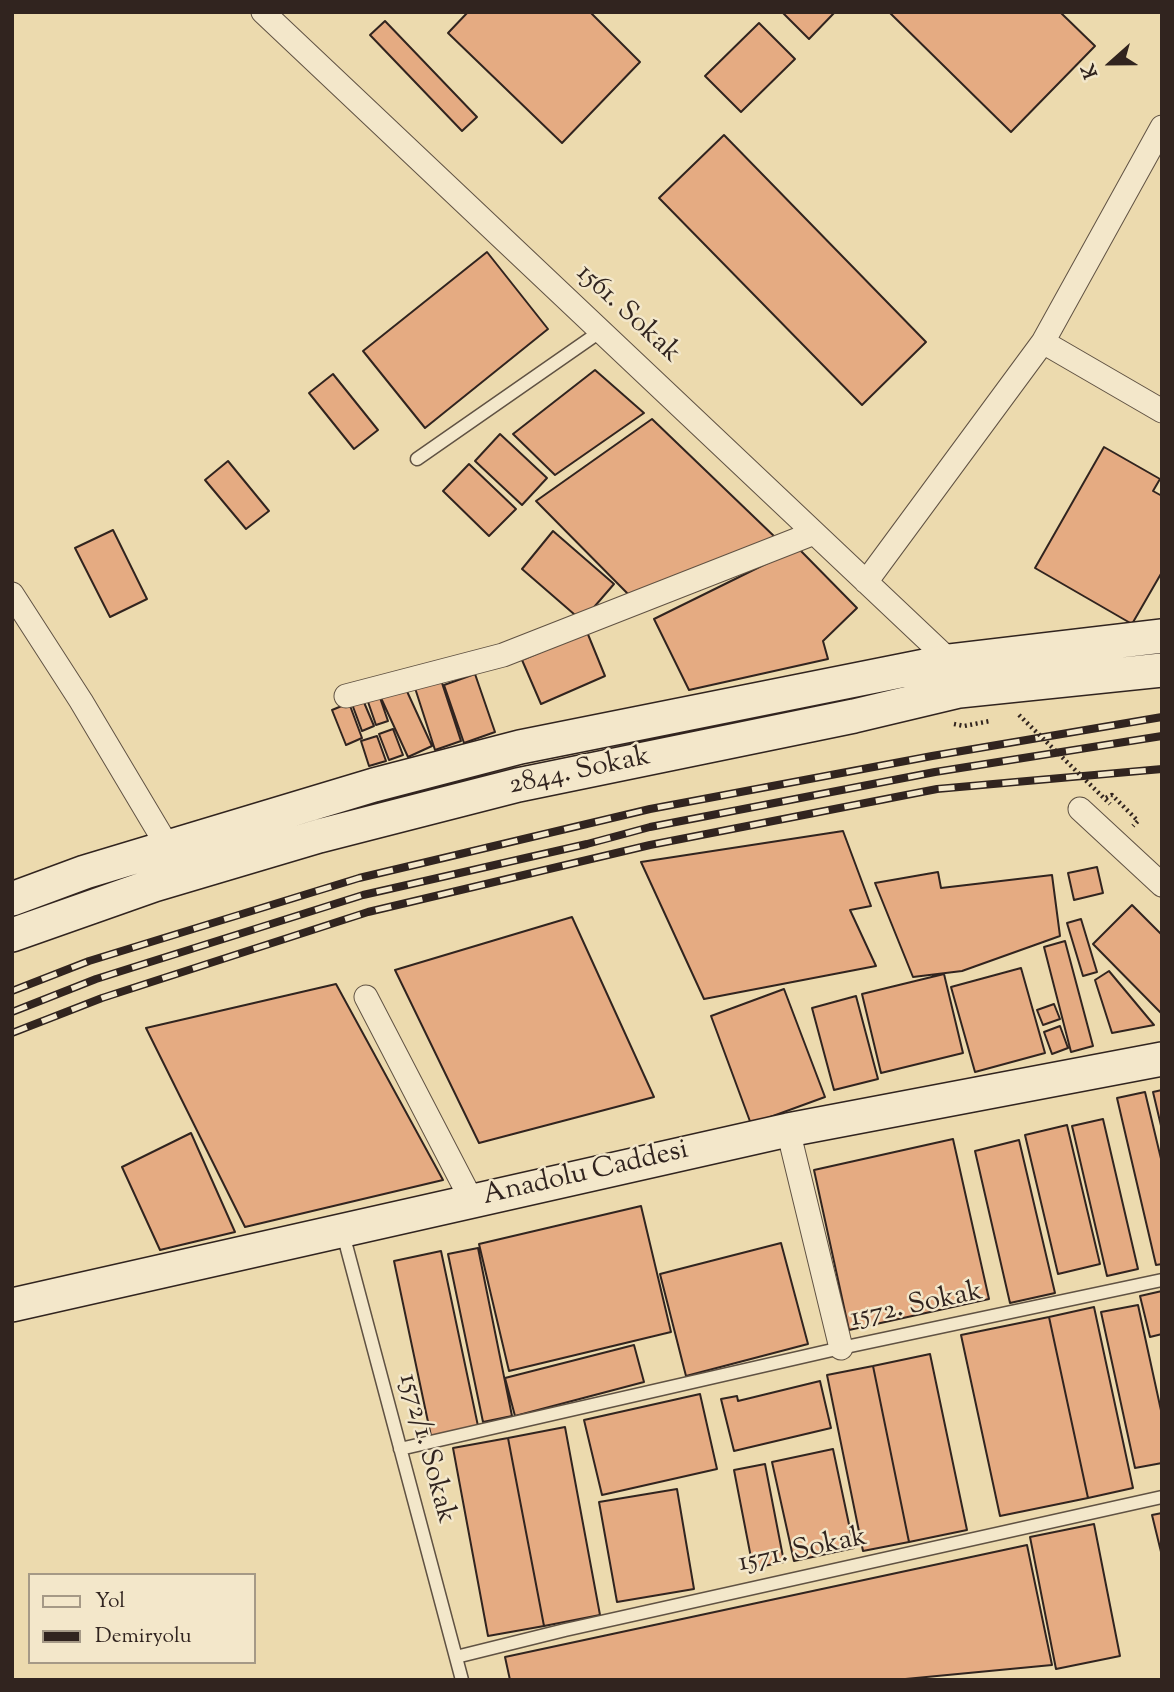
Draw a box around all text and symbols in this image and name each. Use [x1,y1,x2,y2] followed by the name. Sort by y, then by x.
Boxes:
[1076,28,1146,98] north arrow
[1076,59,1106,82] text: K
[568,258,686,372] street label: 1561. Sokak
[506,742,654,804] street label: 2844. Sokak
[480,1135,692,1215] street label: Anadolu Caddesi
[848,1277,986,1337] street label: 1572. Sokak
[389,1371,461,1527] street label: 1572/1. Sokak
[735,1522,871,1582] street label: 1571. Sokak
[28,1573,256,1664] legend
[95,1587,125,1617] text: Yol
[95,1622,192,1652] text: Demiryolu

